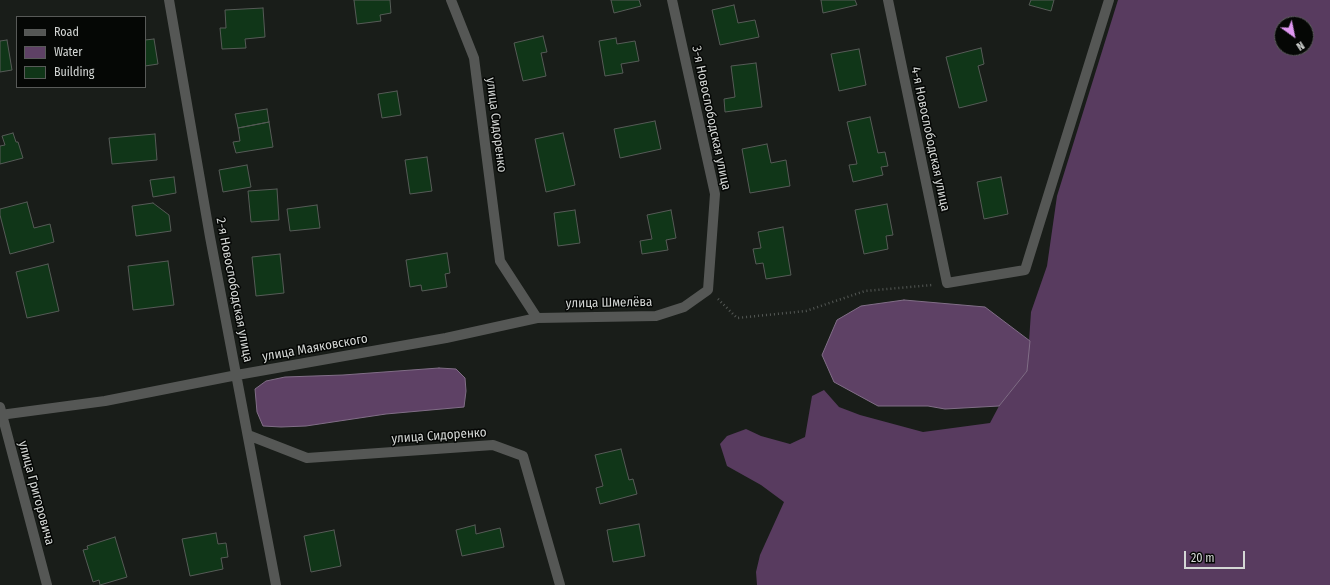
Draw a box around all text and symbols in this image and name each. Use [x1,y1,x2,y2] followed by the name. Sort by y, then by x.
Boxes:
[16,16,146,88] legend
[1274,16,1314,56] north arrow
[54,25,79,39] text: Road
[1294,38,1307,53] text: N
[688,44,734,192] street label: 3-я Новослободская улица
[54,45,82,59] text: Water
[54,65,94,79] text: Building
[907,65,953,213] street label: 4-я Новослободская улица
[482,77,510,173] street label: улица Сидоренко
[212,216,256,364] street label: 2-я Новослободская улица
[566,294,652,312] street label: улица Шмелёва
[261,331,369,365] street label: улица Маяковского
[391,425,487,447] street label: улица Сидоренко
[15,439,57,547] street label: улица Григоровича
[1186,543,1247,569] scale bar
[1191,551,1215,565] text: 20 m

